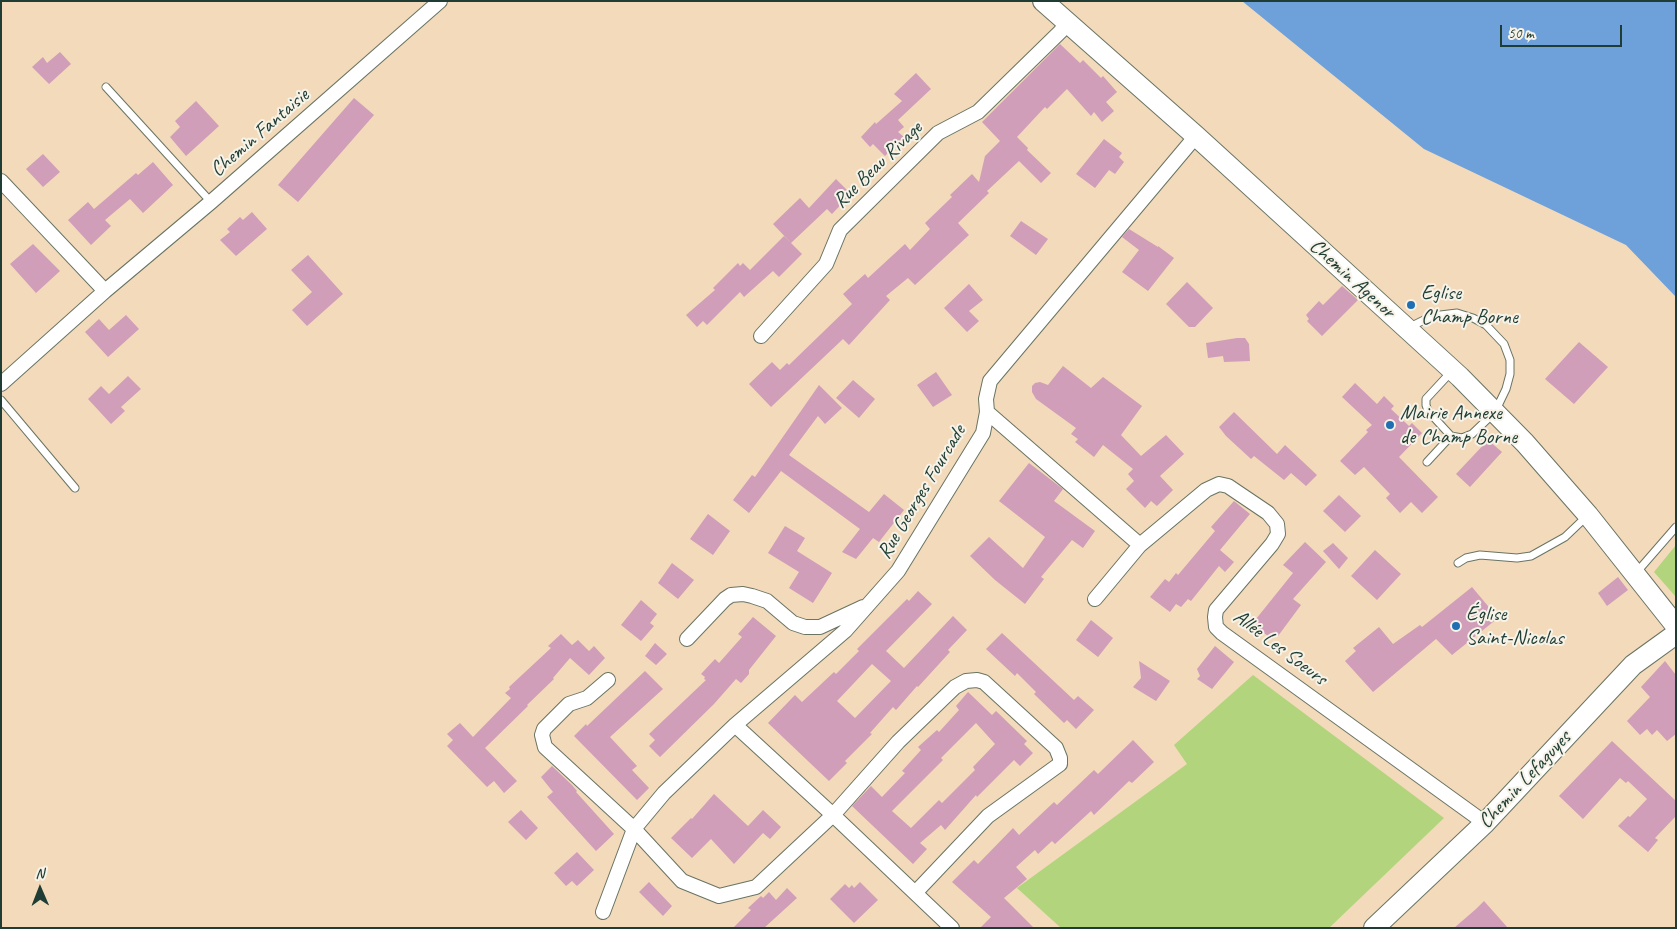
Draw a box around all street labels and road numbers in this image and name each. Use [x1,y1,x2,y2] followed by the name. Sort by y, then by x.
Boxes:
[205,83,315,183] street label: Chemin Fantaisie
[828,116,928,214] street label: Rue Beau Rivage
[1304,234,1400,324] street label: Chemin Agenor
[872,420,972,564] street label: Rue Georges Fourcade
[1228,605,1332,691] street label: Allée Les Soeurs
[1473,726,1577,834] street label: Chemin Lefaguyes

